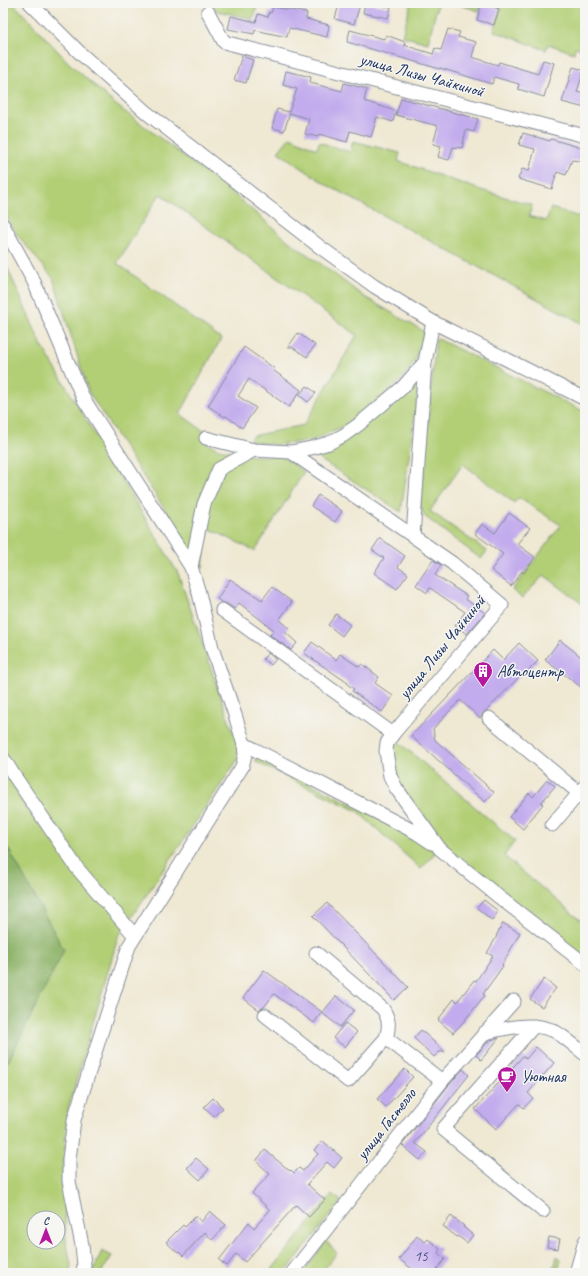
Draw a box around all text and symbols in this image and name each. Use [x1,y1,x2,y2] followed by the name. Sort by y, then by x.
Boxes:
[357,48,487,102] street label: улица Лизы Чайкиной
[393,590,491,704] street label: улица Лизы Чайкиной
[472,660,494,688] building icon: Автоцентр
[497,661,565,682] place label: Автоцентр
[496,1065,518,1093] cafe icon: Уютная
[521,1066,567,1087] place label: Уютная
[351,1083,421,1165] street label: улица Гастелло
[26,1210,66,1250] north arrow
[43,1213,50,1227] text: С
[414,1247,429,1266] house number: 15

